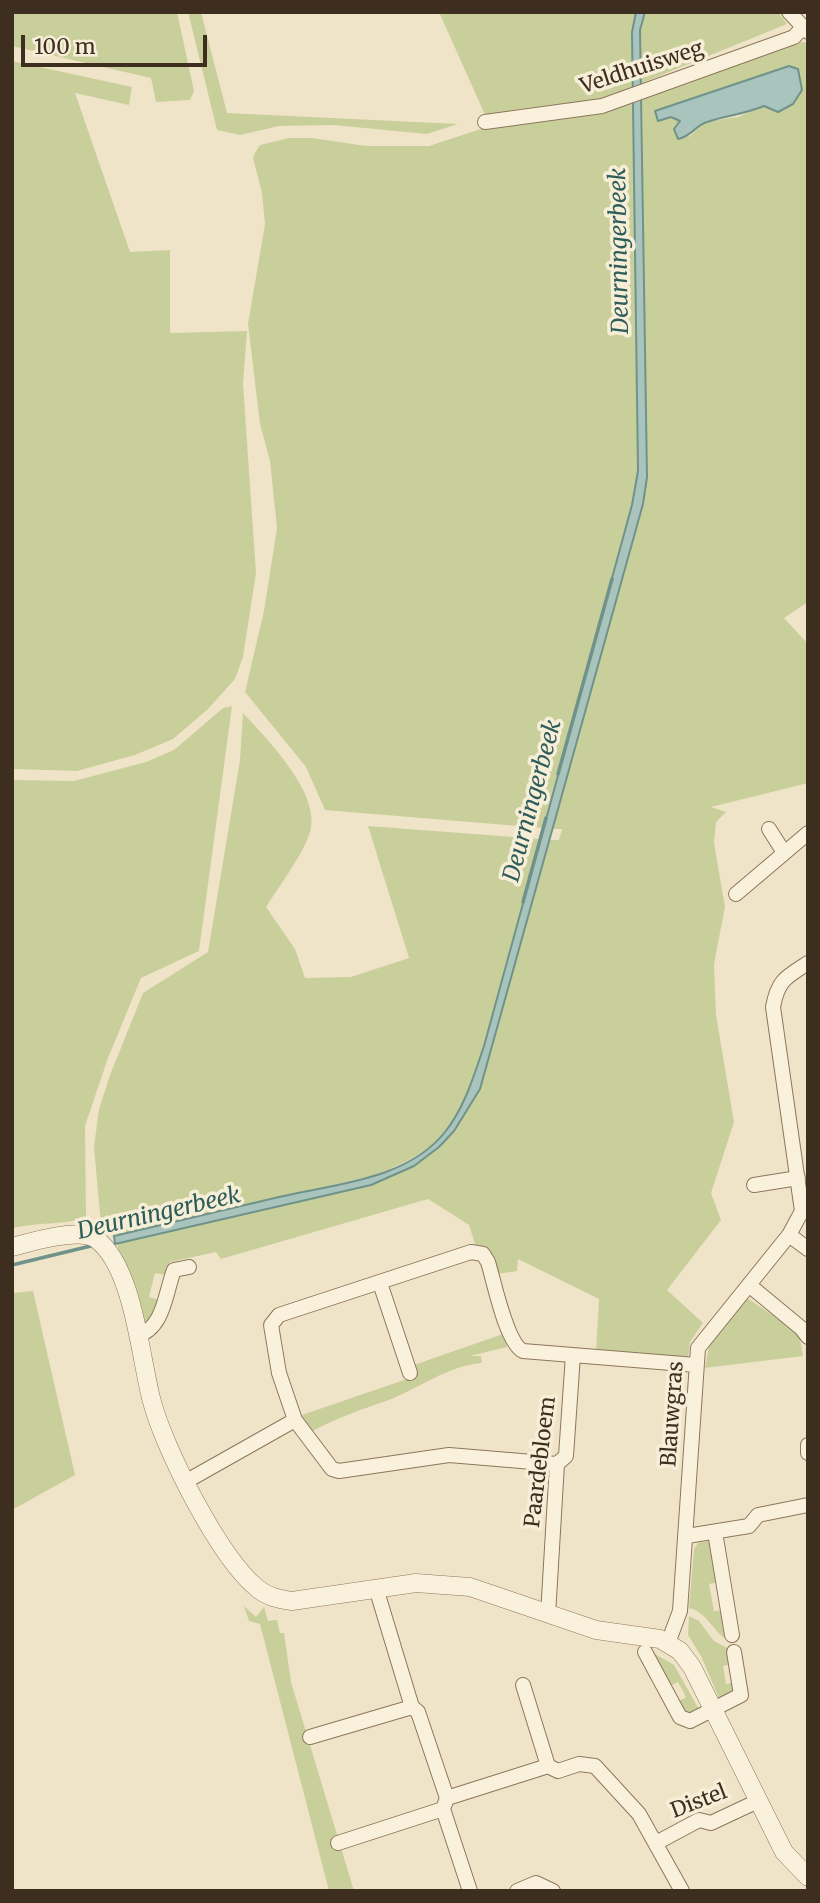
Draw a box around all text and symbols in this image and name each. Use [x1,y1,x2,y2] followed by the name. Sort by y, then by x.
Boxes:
[24,21,210,65] scale bar
[34,33,96,60] text: 100 m
[577,36,707,100] street label: Veldhuisweg
[605,168,635,334] water label: Deurningerbeek
[498,717,568,885] water label: Deurningerbeek
[75,1182,243,1246] water label: Deurningerbeek
[657,1360,689,1468] street label: Blauwgras
[520,1395,562,1529] street label: Paardebloem
[667,1780,731,1824] street label: Distel

